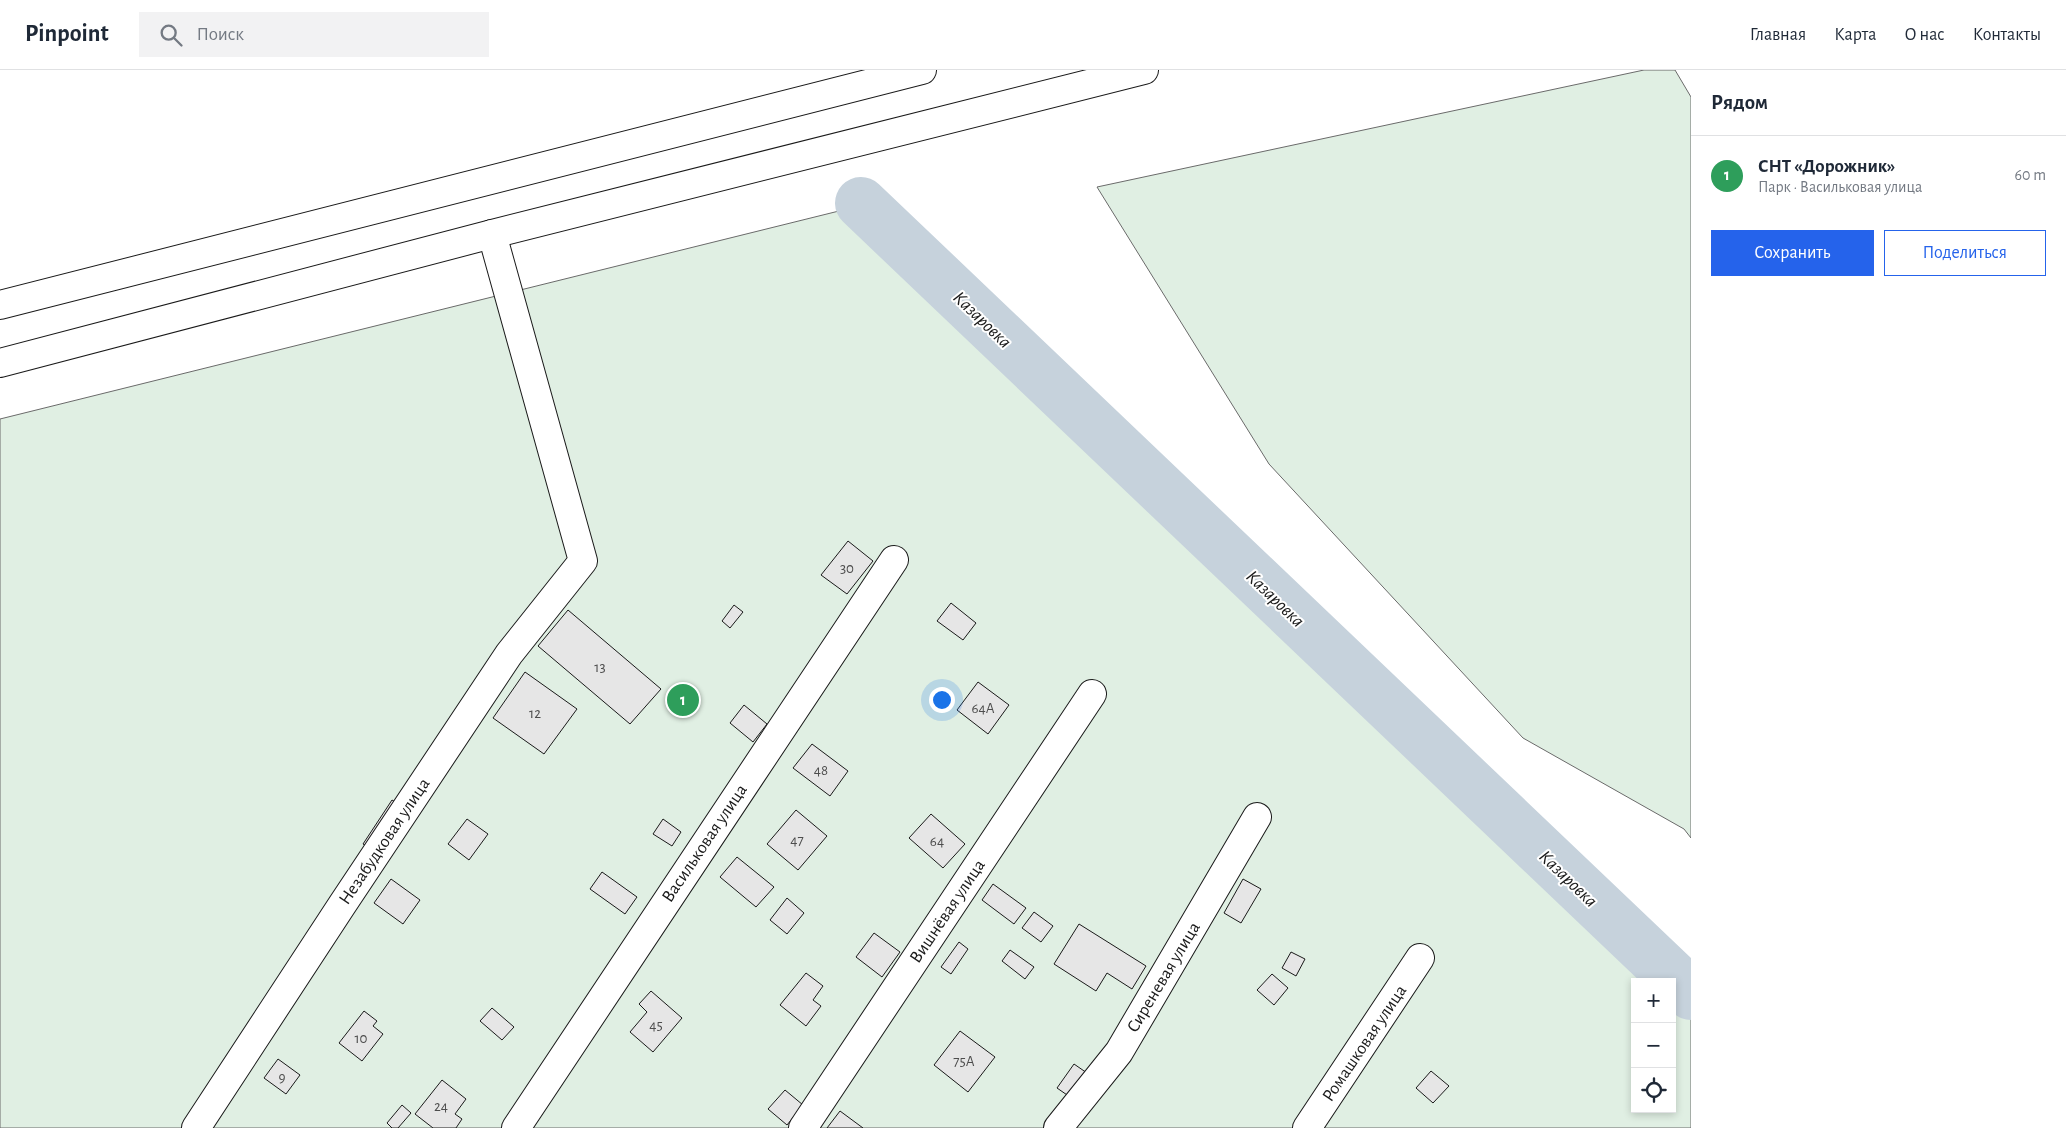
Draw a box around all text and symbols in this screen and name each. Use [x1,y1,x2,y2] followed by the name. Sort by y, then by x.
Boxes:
[139,12,489,57] search box
[157,21,185,49] icon: search
[25,22,109,46] text: Pinpoint
[197,25,244,44] text: Поиск
[1750,26,1806,44] text: Главная
[1834,26,1876,44] text: Карта
[1904,26,1945,44] text: О нас
[1973,26,2041,44] text: Контакты
[1711,92,1768,113] text: Рядом
[1758,157,1895,176] text: СНТ «Дорожник»
[1724,167,1730,183] text: 1
[2015,167,2046,183] text: 60 m
[1758,179,1922,195] text: Парк · Васильковая улица
[1711,230,1874,276] button: Сохранить
[1884,230,2046,276] button: Поделиться
[949,288,1015,352] water label: Казаровка
[840,561,854,576] house number: 30
[1242,567,1308,631] water label: Казаровка
[594,660,606,675] house number: 13
[667,681,699,719] pin: 1
[929,687,955,713] your location
[971,701,995,716] house number: 64А
[529,706,541,721] house number: 12
[814,763,828,778] house number: 48
[335,775,434,908] street label: Незабудковая улица
[659,781,751,906] street label: Васильковая улица
[790,833,804,848] house number: 47
[930,834,944,849] house number: 64
[1535,847,1601,911] water label: Казаровка
[907,857,989,967] street label: Вишнёвая улица
[1124,919,1204,1036] street label: Сиреневая улица
[1631,978,1676,1113] map controls
[1631,978,1676,1023] button: +
[1319,982,1410,1105] street label: Ромашковая улица
[649,1018,663,1033] house number: 45
[1631,1023,1676,1068] button: −
[354,1031,368,1046] house number: 10
[953,1054,975,1069] house number: 75А
[1631,1068,1676,1113] button: locate
[278,1070,286,1085] house number: 9
[434,1099,448,1114] house number: 24

